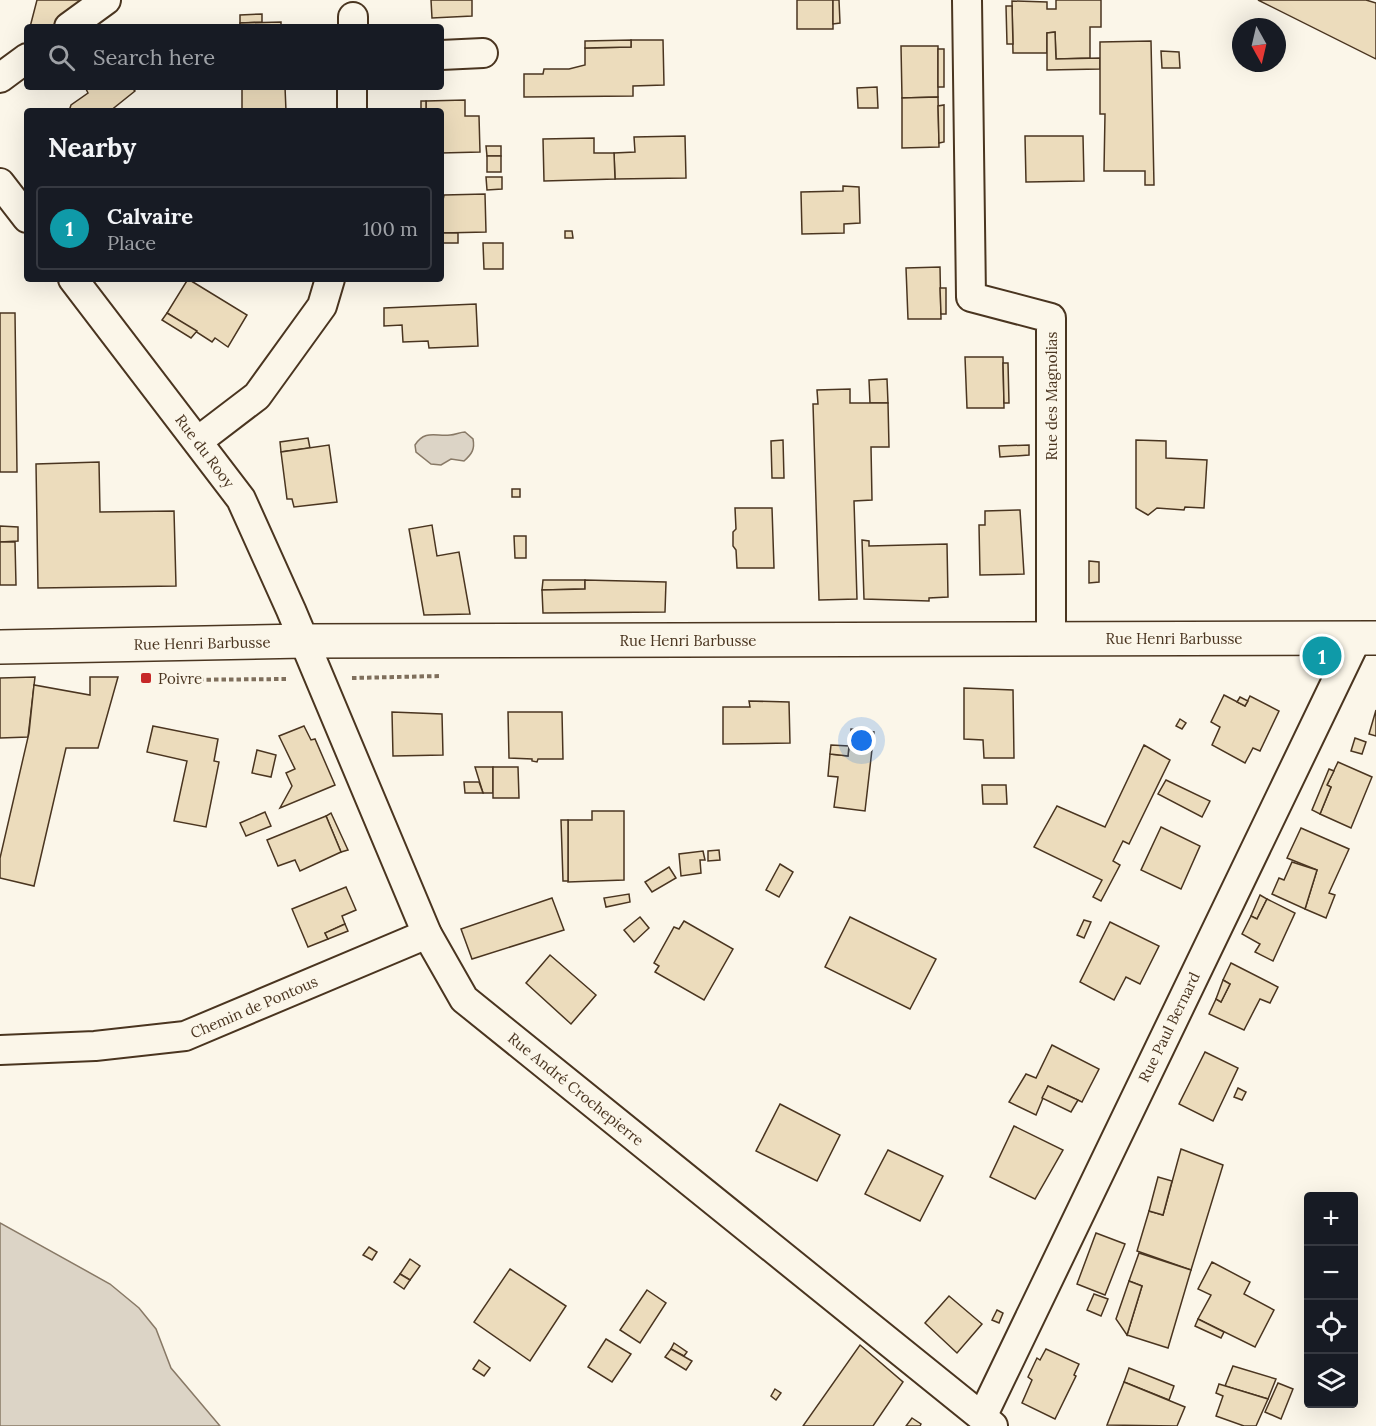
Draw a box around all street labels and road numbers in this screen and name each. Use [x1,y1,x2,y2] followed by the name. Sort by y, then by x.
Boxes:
[1042,331,1061,461] street label: Rue des Magnolias
[171,411,239,492] street label: Rue du Rooy
[1106,629,1242,648] street label: Rue Henri Barbusse
[620,631,756,650] street label: Rue Henri Barbusse
[133,632,271,654] street label: Rue Henri Barbusse
[1134,969,1204,1085] street label: Rue Paul Bernard
[187,972,321,1042] street label: Chemin de Pontous
[504,1028,648,1150] street label: Rue André Crochepierre

